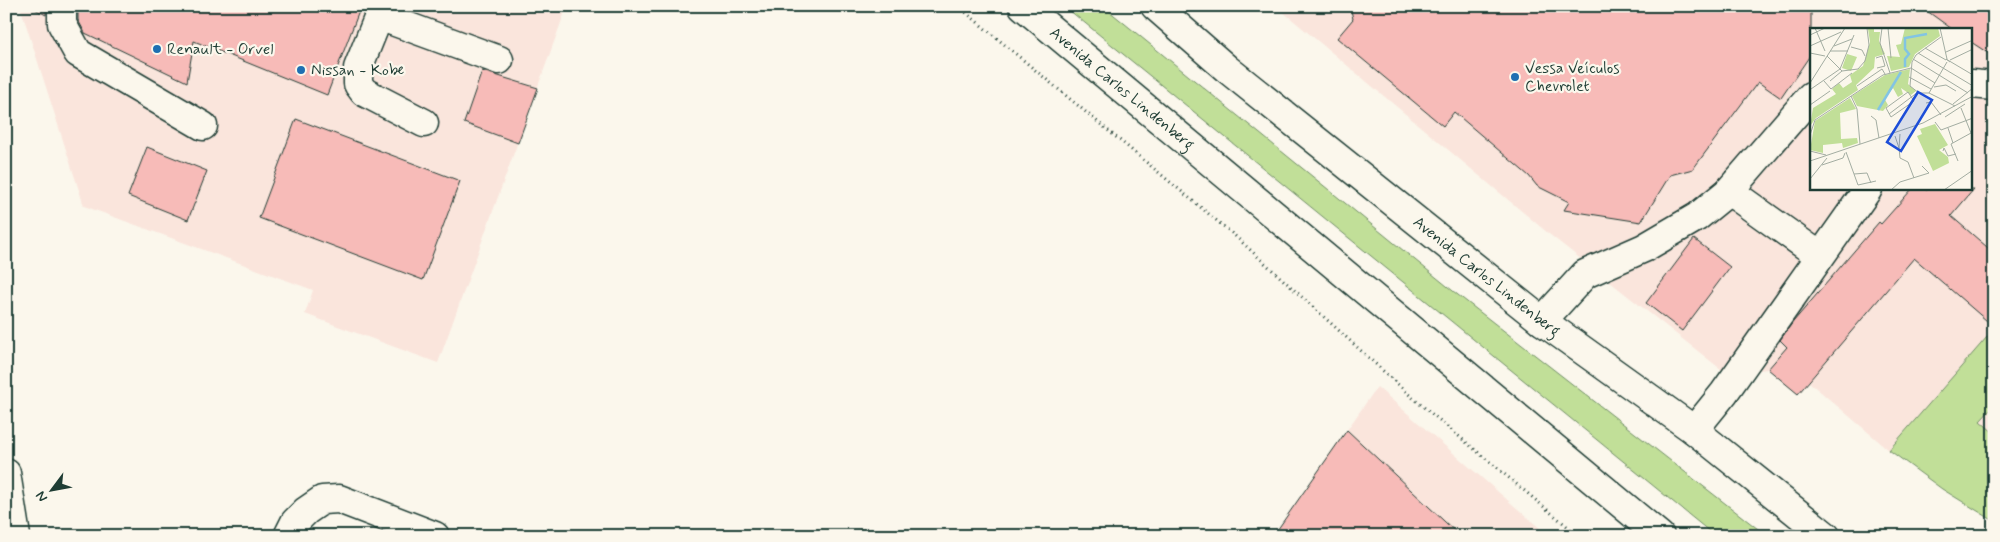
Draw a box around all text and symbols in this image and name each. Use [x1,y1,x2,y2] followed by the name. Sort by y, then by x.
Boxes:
[1045,22,1199,156] street label: Avenida Carlos Lindenberg
[1810,28,1972,190] inset map
[167,39,274,60] place label: Renault - Orvel
[151,43,163,55] marker: Renault - Orvel
[1525,58,1620,97] place label: Vessa Veículos Chevrolet
[311,60,405,81] place label: Nissan - Kobe
[295,64,307,76] marker: Nissan - Kobe
[1509,71,1521,83] marker: Vessa Veículos Chevrolet
[1409,211,1565,342] street label: Avenida Carlos Lindenberg
[28,464,78,514] north arrow
[32,488,52,505] text: N

